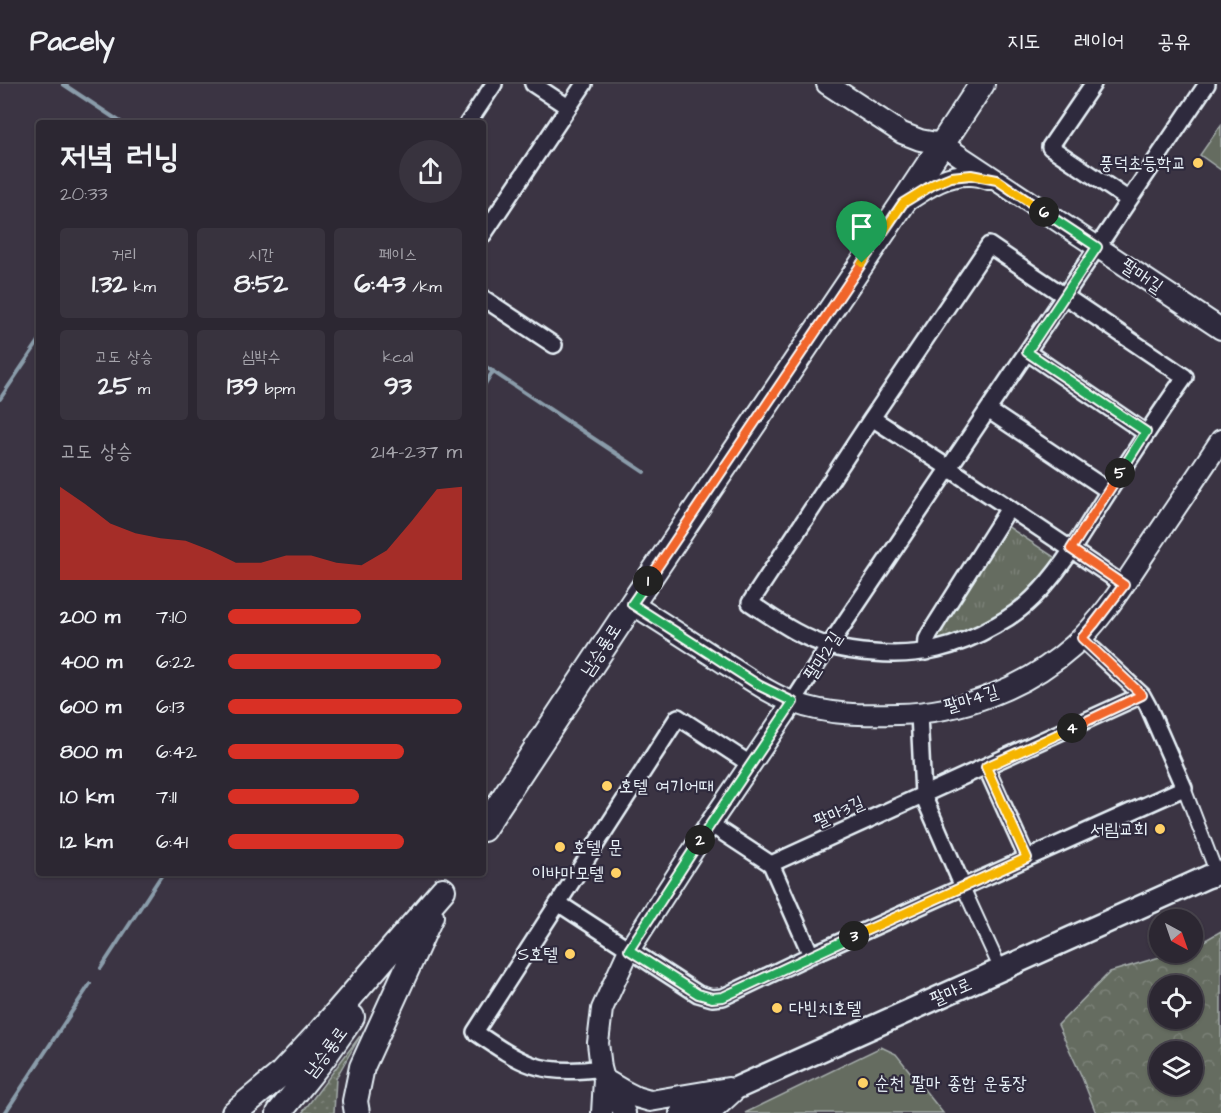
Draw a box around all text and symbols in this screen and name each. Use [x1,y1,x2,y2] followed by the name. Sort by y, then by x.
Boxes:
[30,22,115,61] text: Pacely
[1007,27,1041,56] text: 지도
[1074,27,1124,56] text: 레이어
[1157,27,1191,56] text: 공유
[60,134,179,180] text: 저녁 러닝
[399,140,462,203] button: share
[1099,151,1186,176] place label: 풍덕초등학교
[1191,156,1205,170] marker: 풍덕초등학교
[60,180,108,208] text: 20:33
[1029,197,1059,227] pin: 6
[836,201,887,263] pin
[1039,201,1049,223] text: 6
[845,210,878,243] icon: arrive
[111,244,137,266] text: 거리
[248,244,274,266] text: 시간
[379,244,417,266] text: 페이스
[1116,253,1168,299] street label: 팔마1길
[92,266,127,302] text: 1.32
[234,266,288,302] text: 8:52
[354,266,406,302] text: 6:43
[127,276,156,298] text: km
[406,276,442,298] text: /km
[95,346,153,368] text: 고도 상승
[242,346,280,368] text: 심박수
[383,346,413,368] text: kcal
[98,368,131,404] text: 25
[227,368,258,404] text: 139
[384,368,412,404] text: 93
[131,378,150,400] text: m
[258,378,295,400] text: bpm
[60,438,132,466] text: 고도 상승
[371,438,462,466] text: 214–237 m
[1105,458,1135,488] pin: 5
[1114,462,1126,484] text: 5
[633,566,663,596] pin: 1
[647,570,649,592] text: 1
[60,603,120,631] text: 200 m
[156,603,187,631] text: 7:10
[575,619,627,681] street label: 남승룡로
[798,626,848,685] street label: 팔마2길
[60,648,122,676] text: 400 m
[156,648,195,676] text: 6:22
[941,679,1002,719] street label: 팔마4길
[60,693,121,721] text: 600 m
[156,693,185,721] text: 6:13
[1057,713,1087,743] pin: 4
[1067,717,1077,739] text: 4
[60,738,122,766] text: 800 m
[156,738,197,766] text: 6:42
[619,774,714,799] place label: 호텔 여기어때
[600,779,614,793] marker: 호텔 여기어때
[60,783,114,811] text: 1.0 km
[156,783,177,811] text: 7:11
[810,790,869,834] street label: 팔마3길
[1090,817,1148,842] place label: 서림교회
[1153,822,1167,836] marker: 서림교회
[685,825,715,855] pin: 2
[60,828,113,856] text: 1.2 km
[156,828,188,856] text: 6:41
[695,829,705,851] text: 2
[572,835,623,860] place label: 호텔 문
[553,840,567,854] marker: 호텔 문
[532,861,604,886] place label: 이바마모텔
[609,866,623,880] marker: 이바마모텔
[1149,909,1203,963] north arrow
[1149,909,1203,1095] map controls
[839,921,869,951] pin: 3
[850,925,858,947] text: 3
[517,942,558,967] place label: S호텔
[563,947,577,961] marker: S호텔
[926,972,976,1012] street label: 팔마로
[1149,975,1203,1029] button: locate
[789,996,861,1021] place label: 다빈치호텔
[770,1001,784,1015] marker: 다빈치호텔
[299,1021,353,1083] street label: 남승룡로
[1149,1041,1203,1095] button: layers
[875,1071,1027,1096] place label: 순천 팔마 종합 운동장
[856,1076,870,1090] marker: 순천 팔마 종합 운동장

